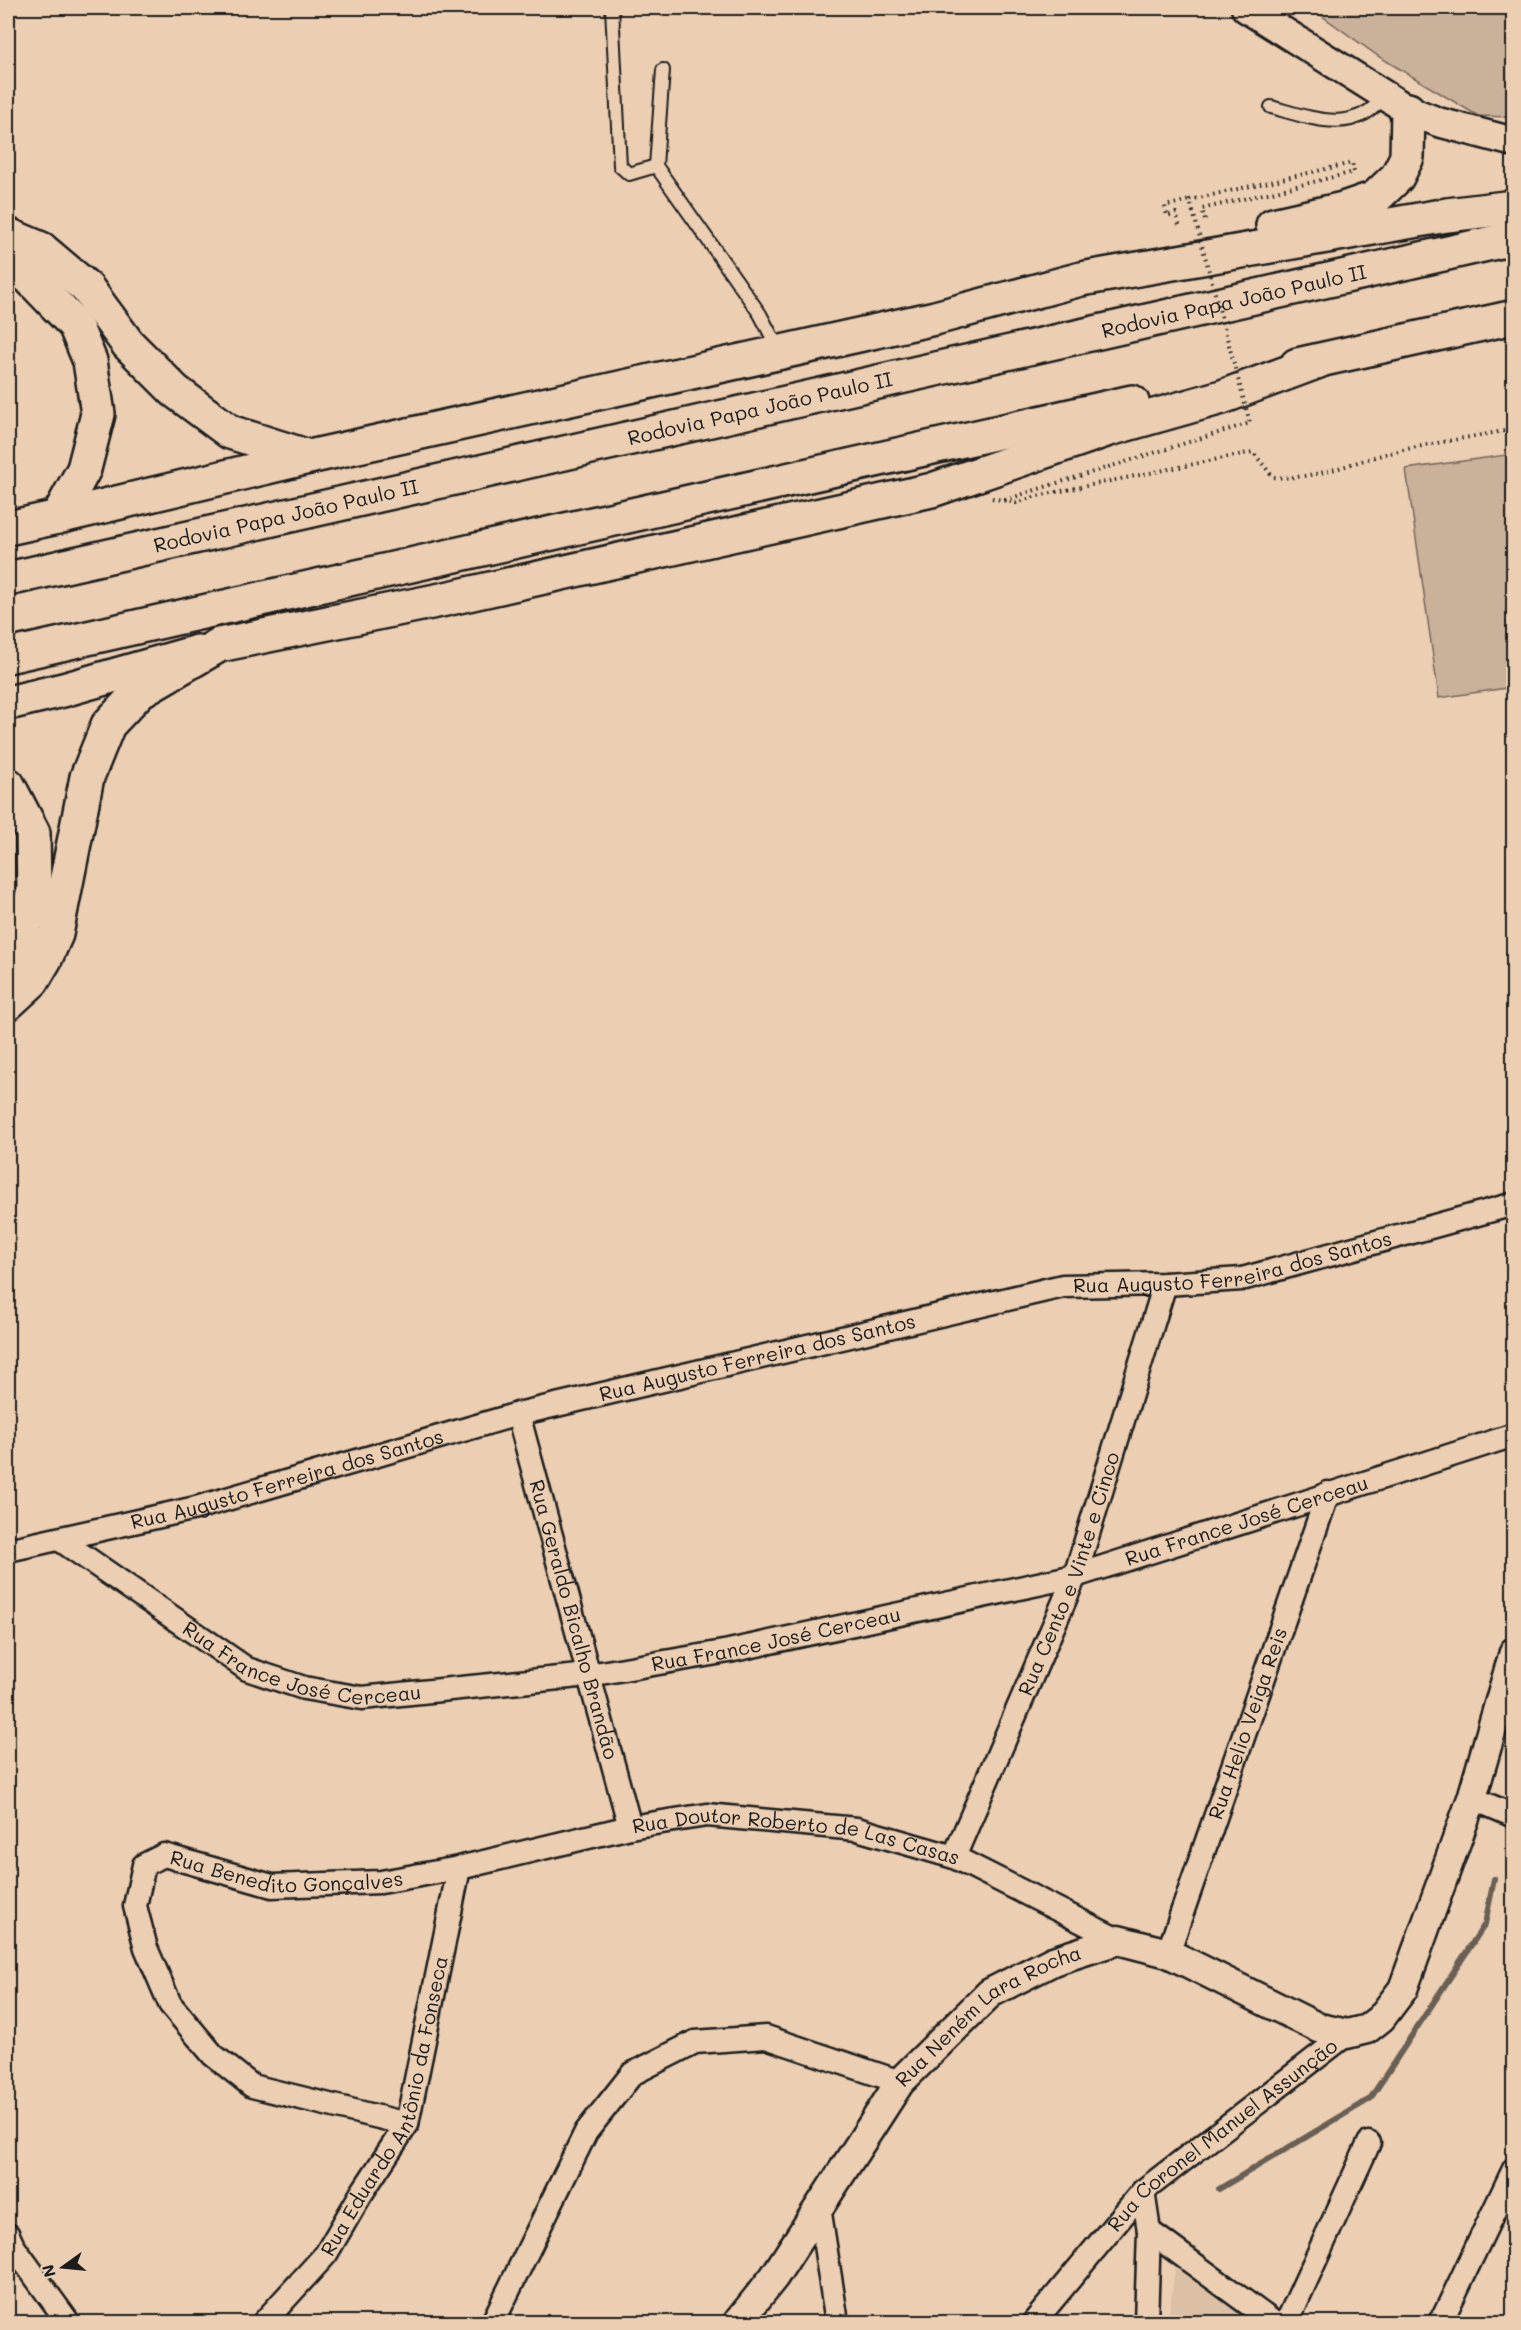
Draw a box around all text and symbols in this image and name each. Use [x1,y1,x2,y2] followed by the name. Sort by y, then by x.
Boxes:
[1099,258,1369,343] street label: Rodovia Papa João Paulo II
[625,365,895,450] street label: Rodovia Papa João Paulo II
[151,472,421,558] street label: Rodovia Papa João Paulo II
[1073,1224,1394,1298] street label: Rua Augusto Ferreira dos Santos
[597,1307,918,1406] street label: Rua Augusto Ferreira dos Santos
[128,1422,446,1534] street label: Rua Augusto Ferreira dos Santos
[1011,1448,1125,1699] street label: Rua Cento e Vinte e Cinco
[1122,1469,1371,1571] street label: Rua France José Cerceau
[524,1477,625,1762] street label: Rua Geraldo Bicalho Brandão
[649,1600,903,1676] street label: Rua France José Cerceau
[178,1615,422,1710] street label: Rua France José Cerceau
[1201,1624,1292,1823] street label: Rua Helio Veiga Reis
[630,1801,965,1870] street label: Rua Doutor Roberto de Las Casas
[167,1843,405,1898] street label: Rua Benedito Gonçalves
[889,1939,1084,2092] street label: Rua Neném Lara Rocha
[314,1954,453,2260] street label: Rua Eduardo Antônio da Fonseca
[1101,2032,1342,2236] street label: Rua Coronel Manuel Assunção
[33,2237,93,2297] north arrow
[36,2262,60,2280] text: N

